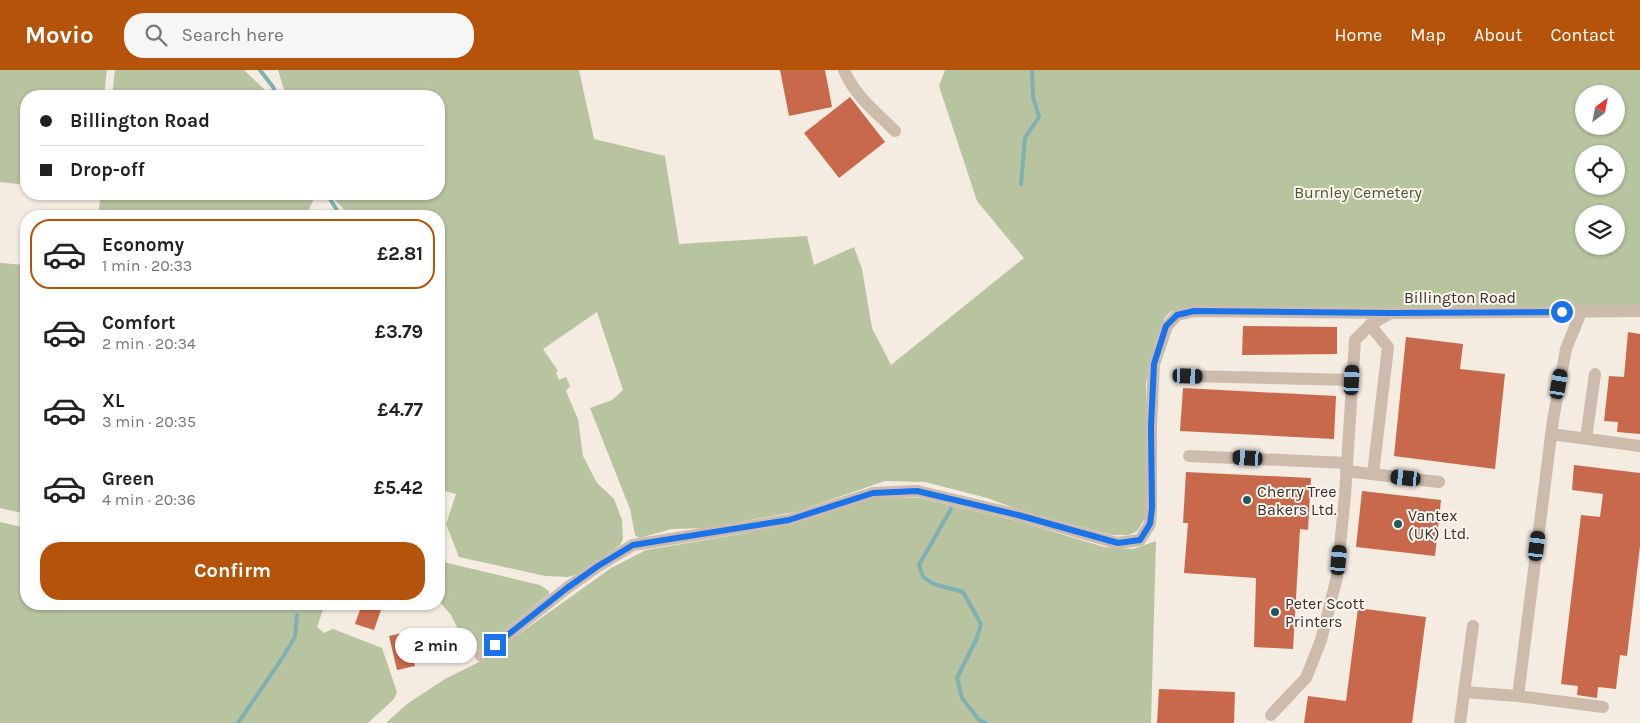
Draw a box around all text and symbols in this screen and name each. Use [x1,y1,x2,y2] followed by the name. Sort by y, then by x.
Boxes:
[124,13,474,58] search box
[25,21,94,49] text: Movio
[142,21,170,49] icon: search
[182,24,284,46] text: Search here
[1334,24,1382,46] text: Home
[1410,24,1446,46] text: Map
[1474,24,1523,46] text: About
[1551,24,1615,46] text: Contact
[1575,85,1625,135] north arrow
[1575,85,1625,255] map controls
[70,110,210,132] text: Billington Road
[1575,145,1625,195] button: locate
[70,159,145,181] text: Drop-off
[1294,183,1422,202] park label: Burnley Cemetery
[1575,205,1625,255] button: layers
[42,232,87,277] icon: car
[102,234,184,256] text: Economy
[377,243,423,265] text: £2.81
[102,256,192,275] text: 1 min · 20:33
[1404,288,1516,307] street label: Billington Road
[1551,301,1573,323] route start
[42,310,87,355] icon: car
[102,312,176,334] text: Comfort
[375,321,423,343] text: £3.79
[102,334,196,353] text: 2 min · 20:34
[1343,365,1360,395] car
[1172,368,1203,384] car
[1549,368,1568,400] car
[42,388,87,433] icon: car
[102,390,124,412] text: XL
[377,399,423,421] text: £4.77
[102,412,196,431] text: 3 min · 20:35
[1232,450,1263,466] car
[42,466,87,511] icon: car
[102,468,154,490] text: Green
[1390,469,1421,487] car
[374,477,423,499] text: £5.42
[1257,482,1337,519] place label: Cherry Tree Bakers Ltd.
[102,490,196,509] text: 4 min · 20:36
[1241,494,1253,506] marker: Cherry Tree Bakers Ltd.
[1408,506,1469,543] place label: Vantex (UK) Ltd.
[1392,518,1404,530] marker: Vantex (UK) Ltd.
[1527,530,1546,562] car
[40,542,425,600] button: Confirm
[1330,544,1347,576] car
[1285,594,1365,631] place label: Peter Scott Printers
[1269,606,1281,618] marker: Peter Scott Printers
[395,628,478,662] callout: 2 min
[484,634,506,656] route end
[414,636,458,655] text: 2 min

